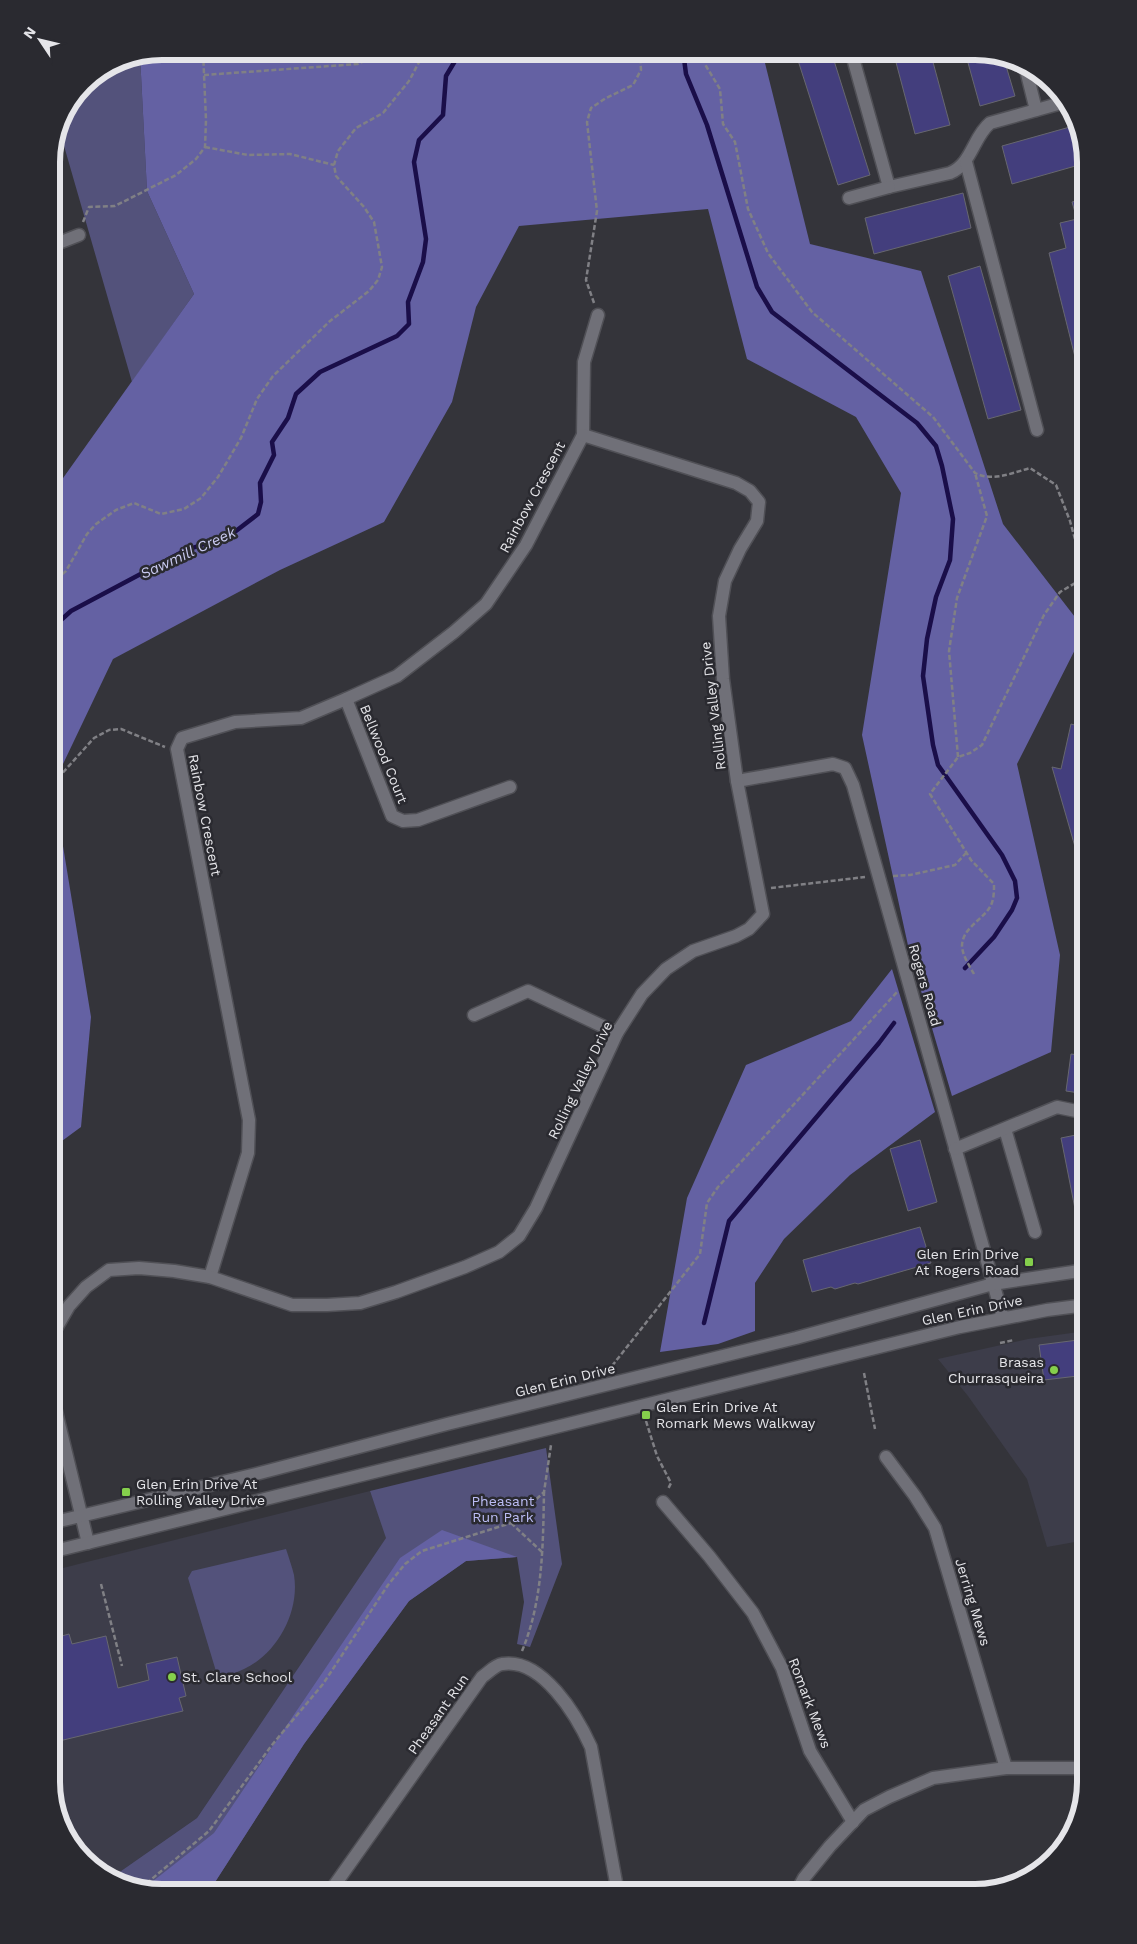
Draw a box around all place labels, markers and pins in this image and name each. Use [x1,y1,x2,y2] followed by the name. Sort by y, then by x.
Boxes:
[915,1246,1019,1278] place label: Glen Erin Drive At Rogers Road
[1023,1256,1035,1268] marker: Glen Erin Drive At Rogers Road
[948,1354,1044,1386] place label: Brasas Churrasqueira
[1048,1364,1060,1376] marker: Brasas Churrasqueira
[656,1399,816,1431] place label: Glen Erin Drive At Romark Mews Walkway
[640,1409,652,1421] marker: Glen Erin Drive At Romark Mews Walkway
[136,1476,265,1508] place label: Glen Erin Drive At Rolling Valley Drive
[120,1486,132,1498] marker: Glen Erin Drive At Rolling Valley Drive
[182,1669,293,1685] place label: St. Clare School
[166,1671,178,1683] marker: St. Clare School

